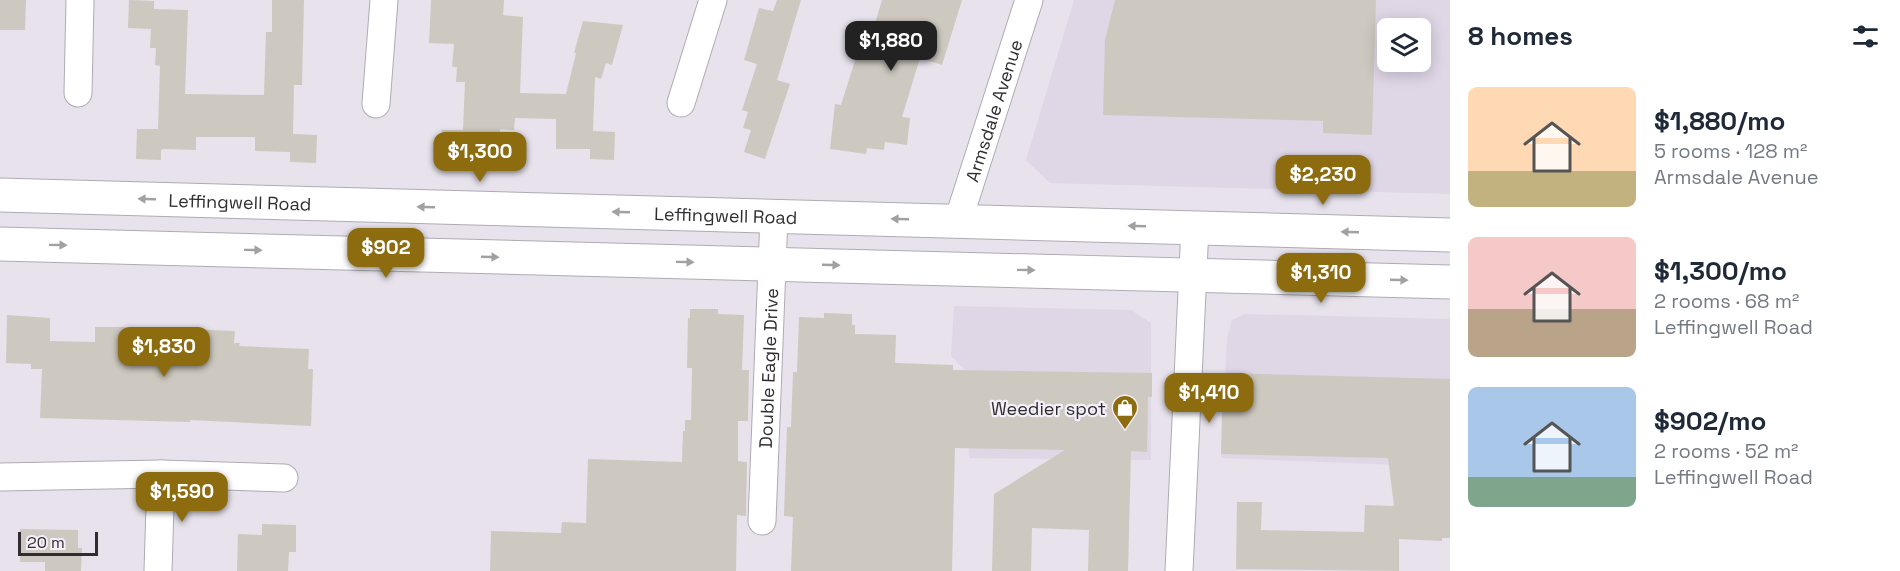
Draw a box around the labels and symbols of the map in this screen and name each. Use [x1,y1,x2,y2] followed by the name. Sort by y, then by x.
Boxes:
[842,21,940,72] pin: $1,880
[960,37,1027,185] street label: Armsdale Avenue
[431,132,529,183] pin: $1,300
[1274,155,1372,206] pin: $2,230
[168,188,312,215] street label: Leffingwell Road
[138,194,157,204] one-way arrow
[417,202,436,212] one-way arrow
[654,202,798,228] street label: Leffingwell Road
[612,207,631,217] one-way arrow
[890,215,909,224] one-way arrow
[1127,221,1146,231] one-way arrow
[1340,227,1359,237] one-way arrow
[350,228,422,279] pin: $902
[49,241,68,250] one-way arrow
[244,246,263,255] one-way arrow
[481,252,500,261] one-way arrow
[1272,253,1370,304] pin: $1,310
[676,257,695,266] one-way arrow
[821,261,840,270] one-way arrow
[1016,266,1035,275] one-way arrow
[1389,275,1408,285] one-way arrow
[753,288,783,449] street label: Double Eagle Drive
[115,327,213,378] pin: $1,830
[1160,373,1258,424] pin: $1,410
[1110,393,1140,431] shop icon: Weedier spot
[991,397,1106,420] place label: Weedier spot
[133,472,231,523] pin: $1,590
[18,529,98,556] scale bar

